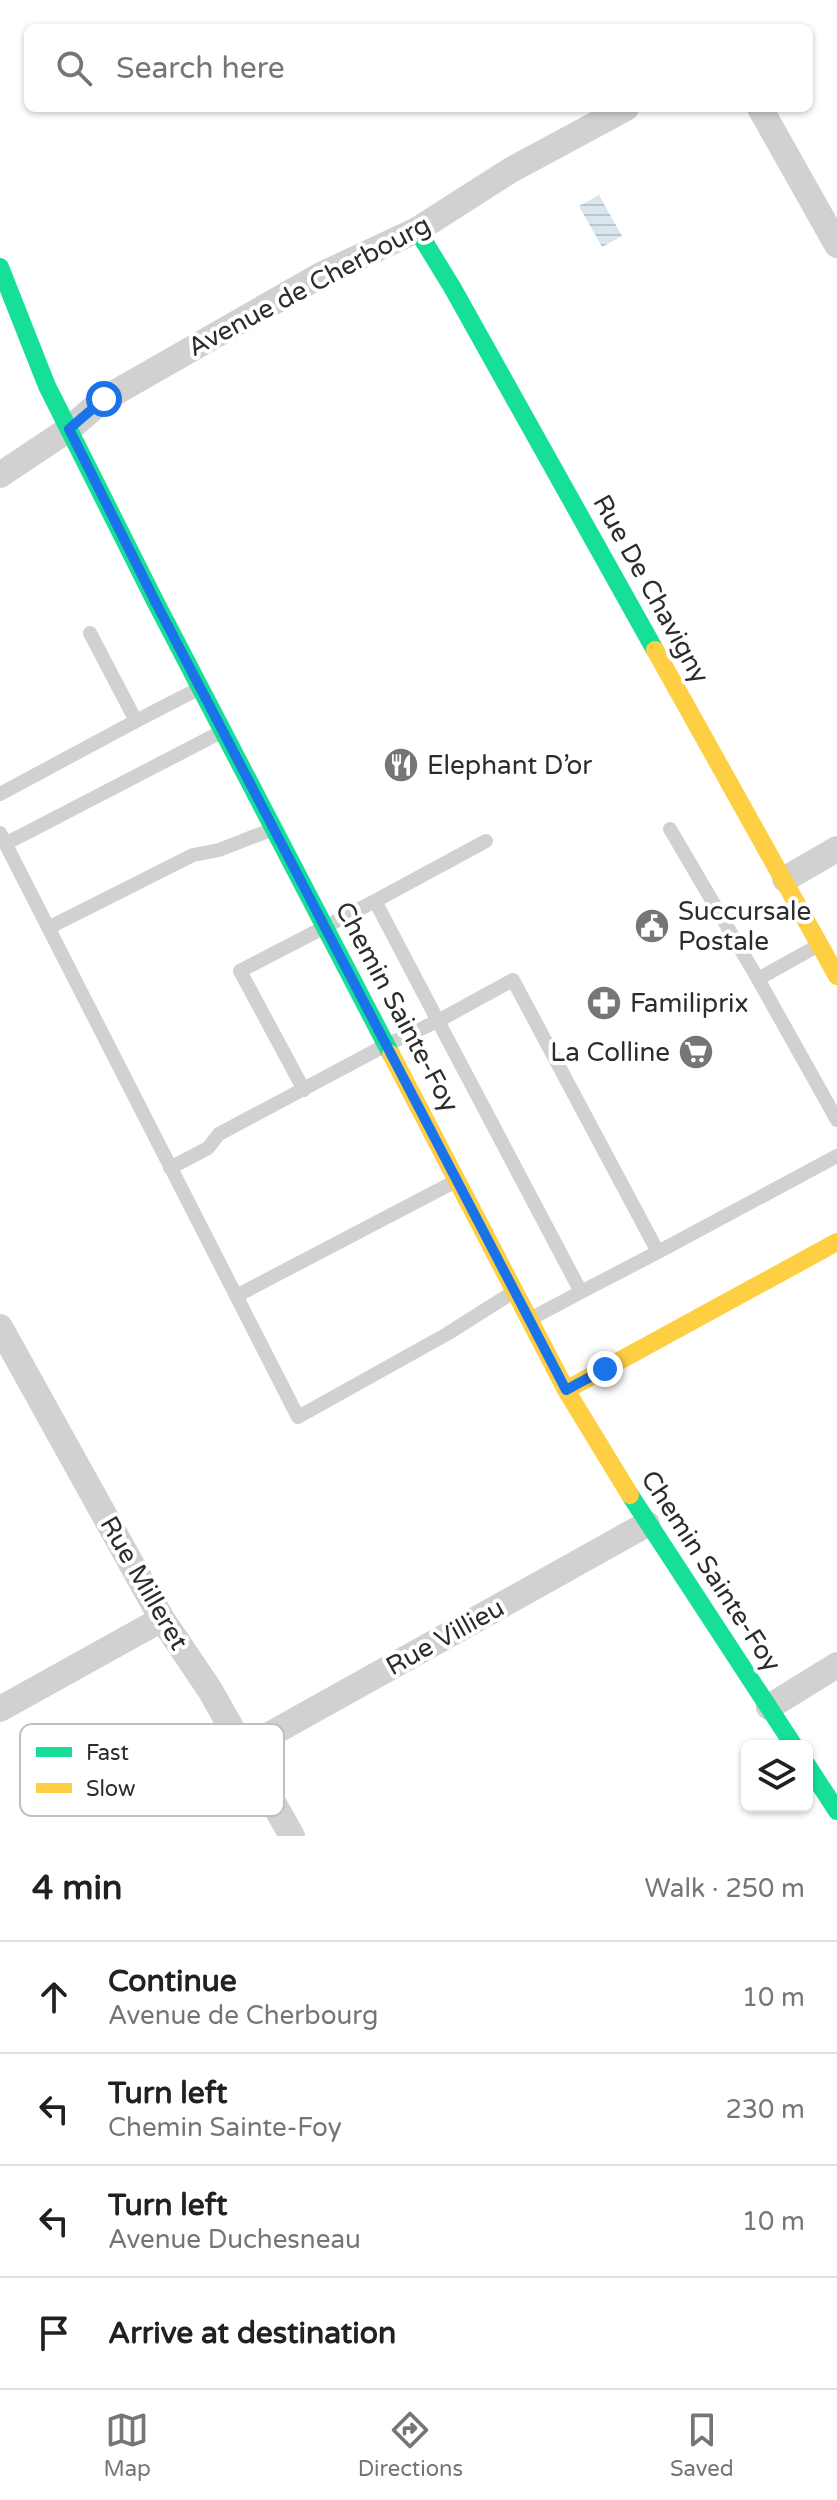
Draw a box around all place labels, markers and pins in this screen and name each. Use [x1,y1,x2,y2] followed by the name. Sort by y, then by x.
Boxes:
[382,746,420,784] restaurant icon: Elephant D’or
[427,750,592,781] place label: Elephant D’or
[678,896,811,957] place label: Succursale Postale
[633,907,671,945] public building icon: Succursale Postale
[585,984,623,1022] pharmacy icon: Familiprix
[630,988,749,1019] place label: Familiprix
[677,1033,715,1071] supermarket icon: La Colline
[550,1037,670,1068] place label: La Colline

